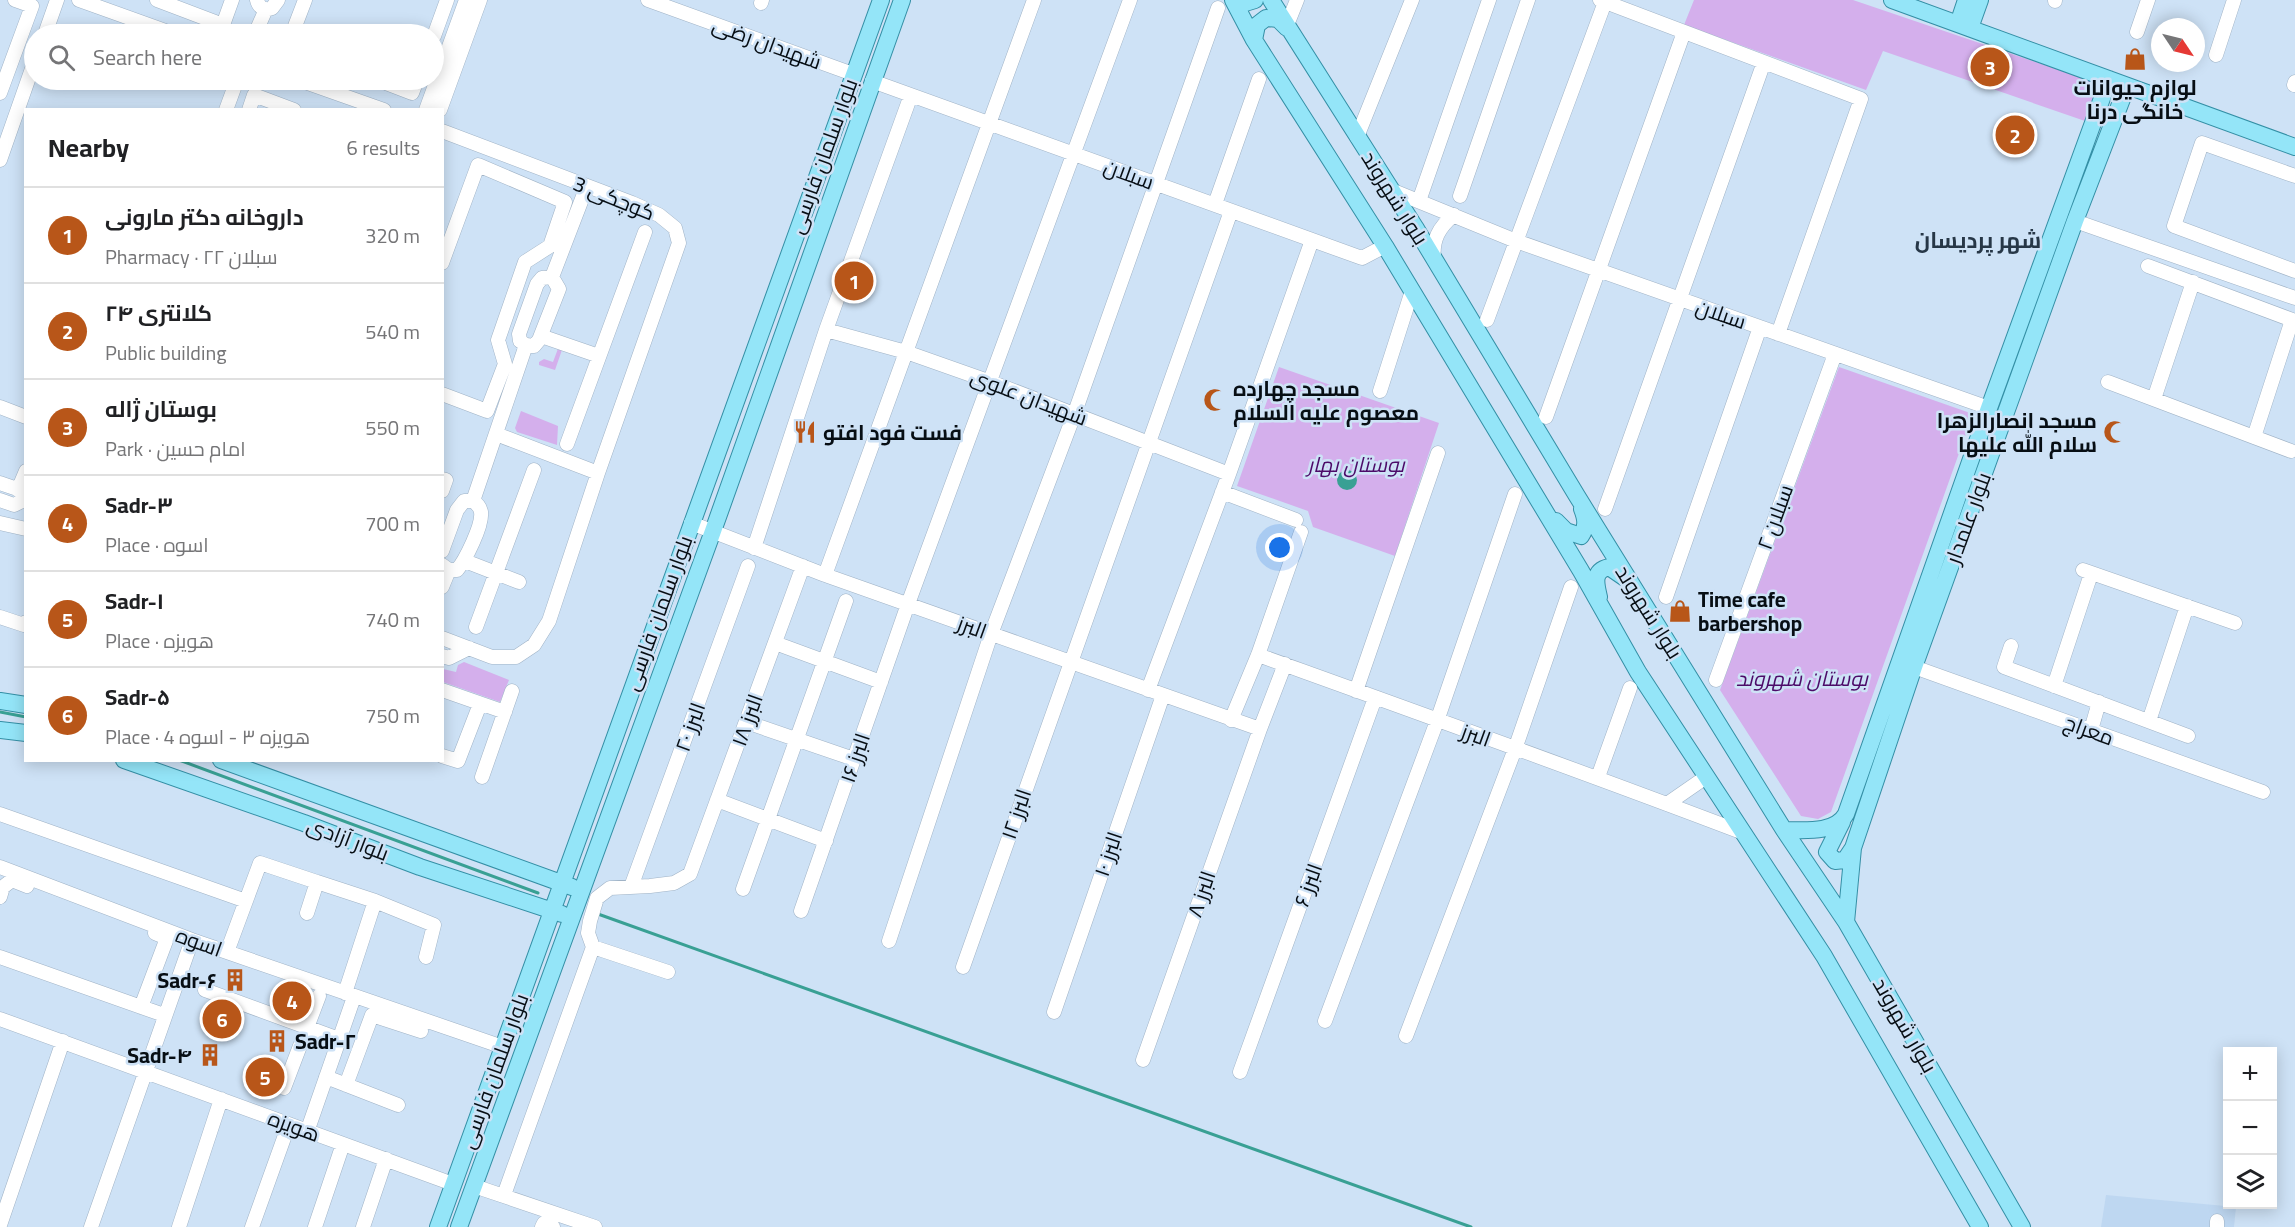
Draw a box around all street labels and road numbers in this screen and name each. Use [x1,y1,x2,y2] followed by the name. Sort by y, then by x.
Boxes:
[707,5,827,81] street label: شهیدان رضی
[777,73,869,239] street label: بلوار سلمان فارسی
[1350,143,1440,253] street label: بلوار شهروند
[1098,147,1160,201] street label: سبلان
[567,164,661,232] street label: کوچکی 3
[1690,287,1752,341] street label: سبلان
[965,357,1093,437] street label: شهیدان علوی
[1933,466,2003,570] street label: بلوار علمدار
[1745,479,1805,555] street label: سبلان ۲
[612,530,704,696] street label: بلوار سلمان فارسی
[1604,557,1694,667] street label: بلوار شهروند
[951,603,992,650] street label: البرز
[720,688,774,752] street label: البرز ۱۸
[663,697,717,757] street label: البرز ۲۰
[2058,703,2120,757] street label: معراج
[1455,711,1496,758] street label: البرز
[828,728,882,788] street label: البرز ۱۶
[989,783,1043,845] street label: البرز ۱۲
[301,805,395,873] street label: بلوار آزادی
[1082,826,1134,882] street label: البرز ۱۰
[1282,858,1334,912] street label: البرز ۶
[1175,865,1227,923] street label: البرز ۸
[170,916,228,968] street label: اسوه
[1862,969,1948,1081] street label: بلوار شهروند
[448,988,540,1154] street label: بلوار سلمان فارسی
[262,1099,326,1153] street label: هویزه

